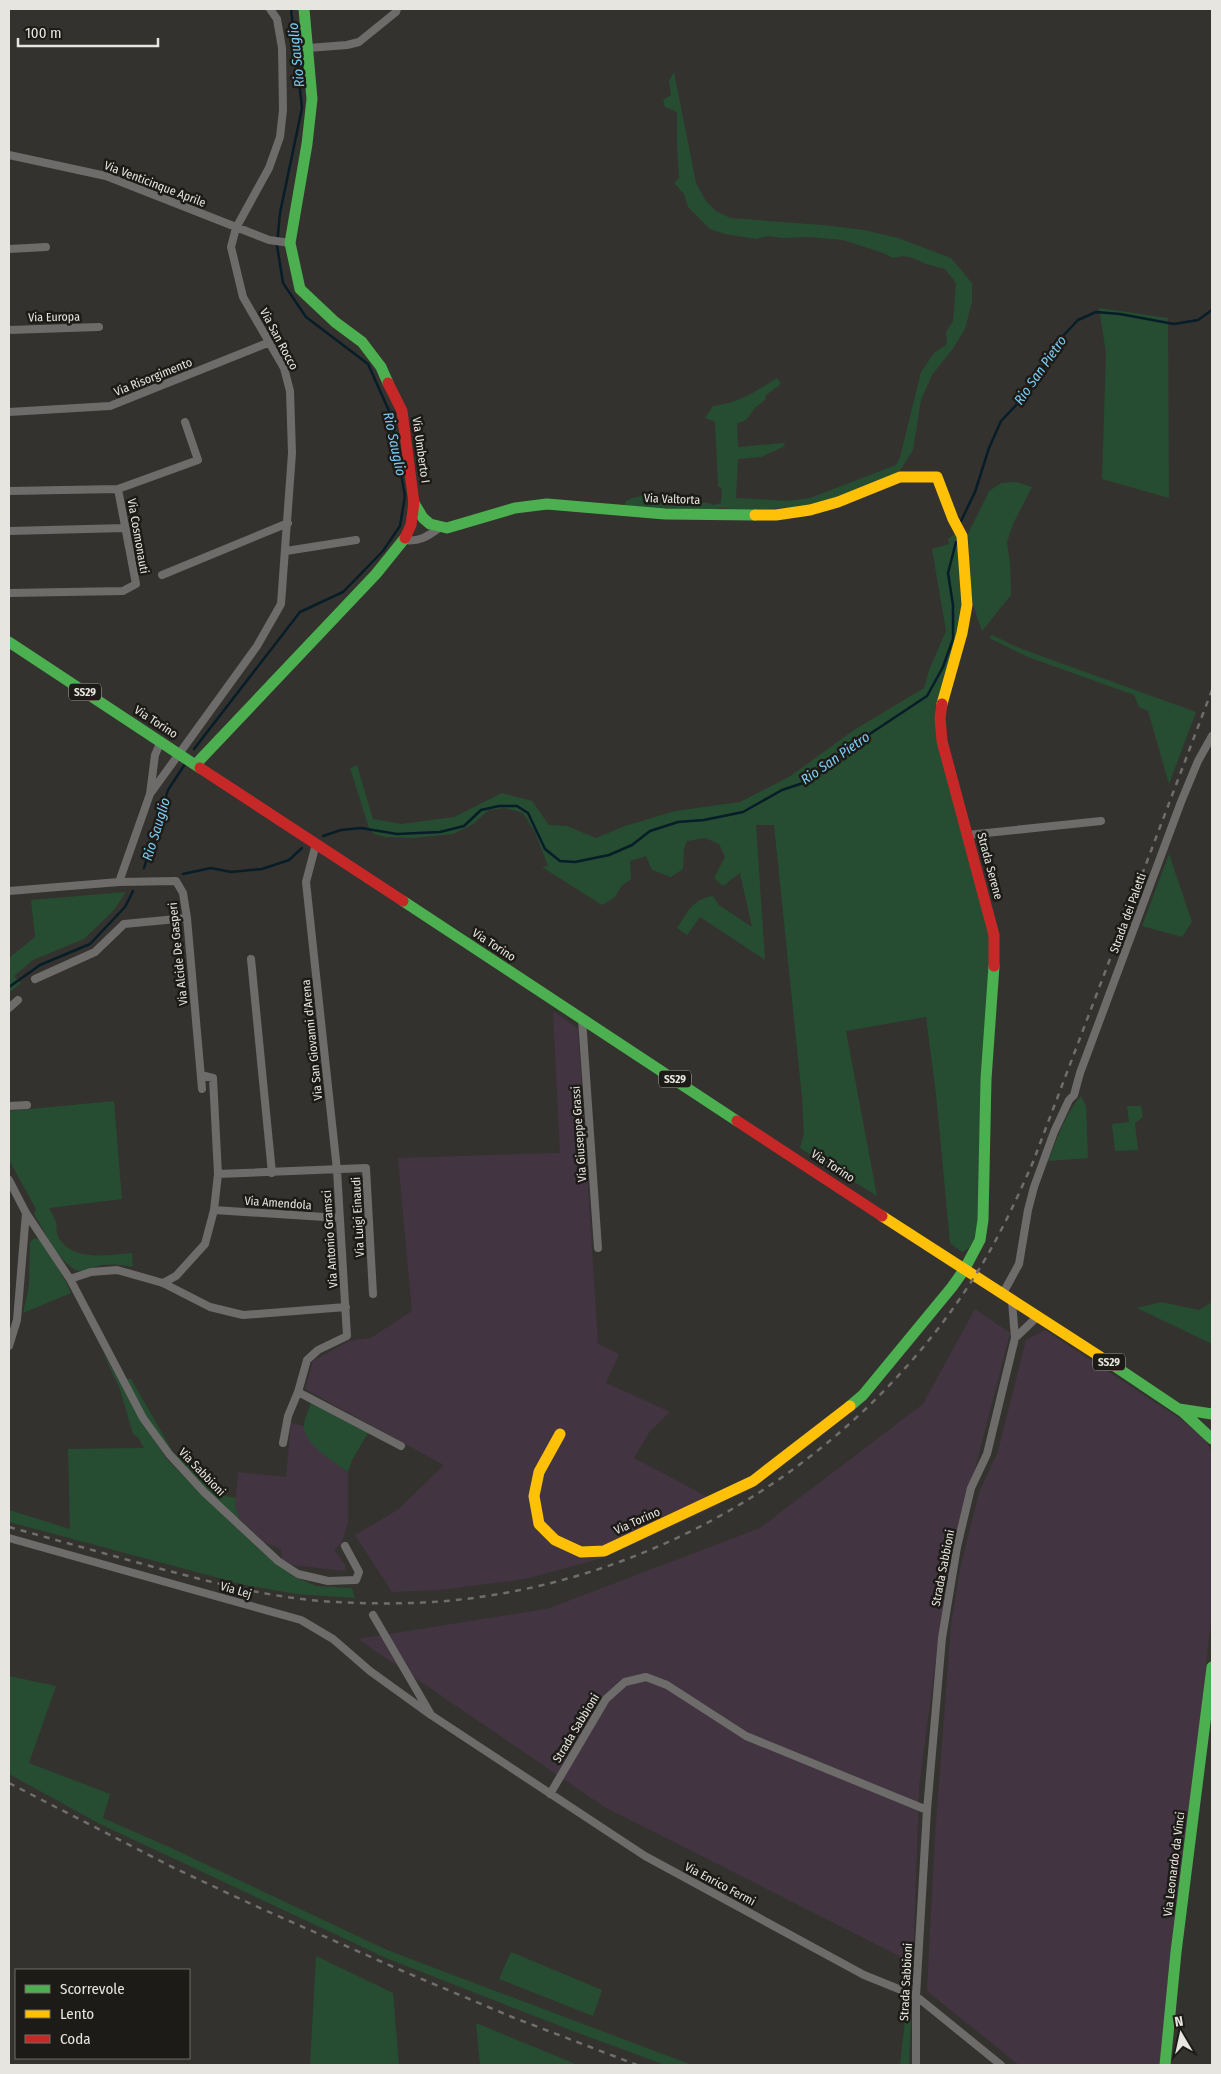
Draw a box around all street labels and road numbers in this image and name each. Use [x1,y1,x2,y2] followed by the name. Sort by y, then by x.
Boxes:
[102,158,208,210] street label: Via Venticinque Aprile
[257,306,301,372] street label: Via San Rocco
[28,310,80,324] street label: Via Europa
[112,355,194,399] street label: Via Risorgimento
[409,416,433,484] street label: Via Umberto I
[644,491,701,507] street label: Via Valtorta
[124,497,152,575] street label: Via Cosmonauti
[69,684,101,700] road number: SS29
[132,703,180,741] street label: Via Torino
[974,831,1006,901] street label: Strada Serene
[1107,871,1149,955] street label: Strada dei Paletti
[166,902,190,1006] street label: Via Alcide De Gasperi
[470,926,518,964] street label: Via Torino
[299,979,325,1101] street label: Via San Giovanni d'Arena
[659,1070,691,1088] road number: SS29
[569,1086,589,1182] street label: Via Giuseppe Grassi
[809,1147,857,1185] street label: Via Torino
[349,1177,367,1257] street label: Via Luigi Einaudi
[320,1190,340,1288] street label: Via Antonio Gramsci
[244,1194,312,1212] street label: Via Amendola
[1093,1354,1125,1370] road number: SS29
[176,1445,228,1499] street label: Via Sabbioni
[612,1505,662,1537] street label: Via Torino
[929,1528,957,1608] street label: Strada Sabbioni
[219,1579,253,1601] street label: Via Lej
[550,1691,602,1765] street label: Strada Sabbioni
[1161,1811,1187,1917] street label: Via Leonardo da Vinci
[682,1859,758,1909] street label: Via Enrico Fermi
[897,1943,915,2021] street label: Strada Sabbioni

